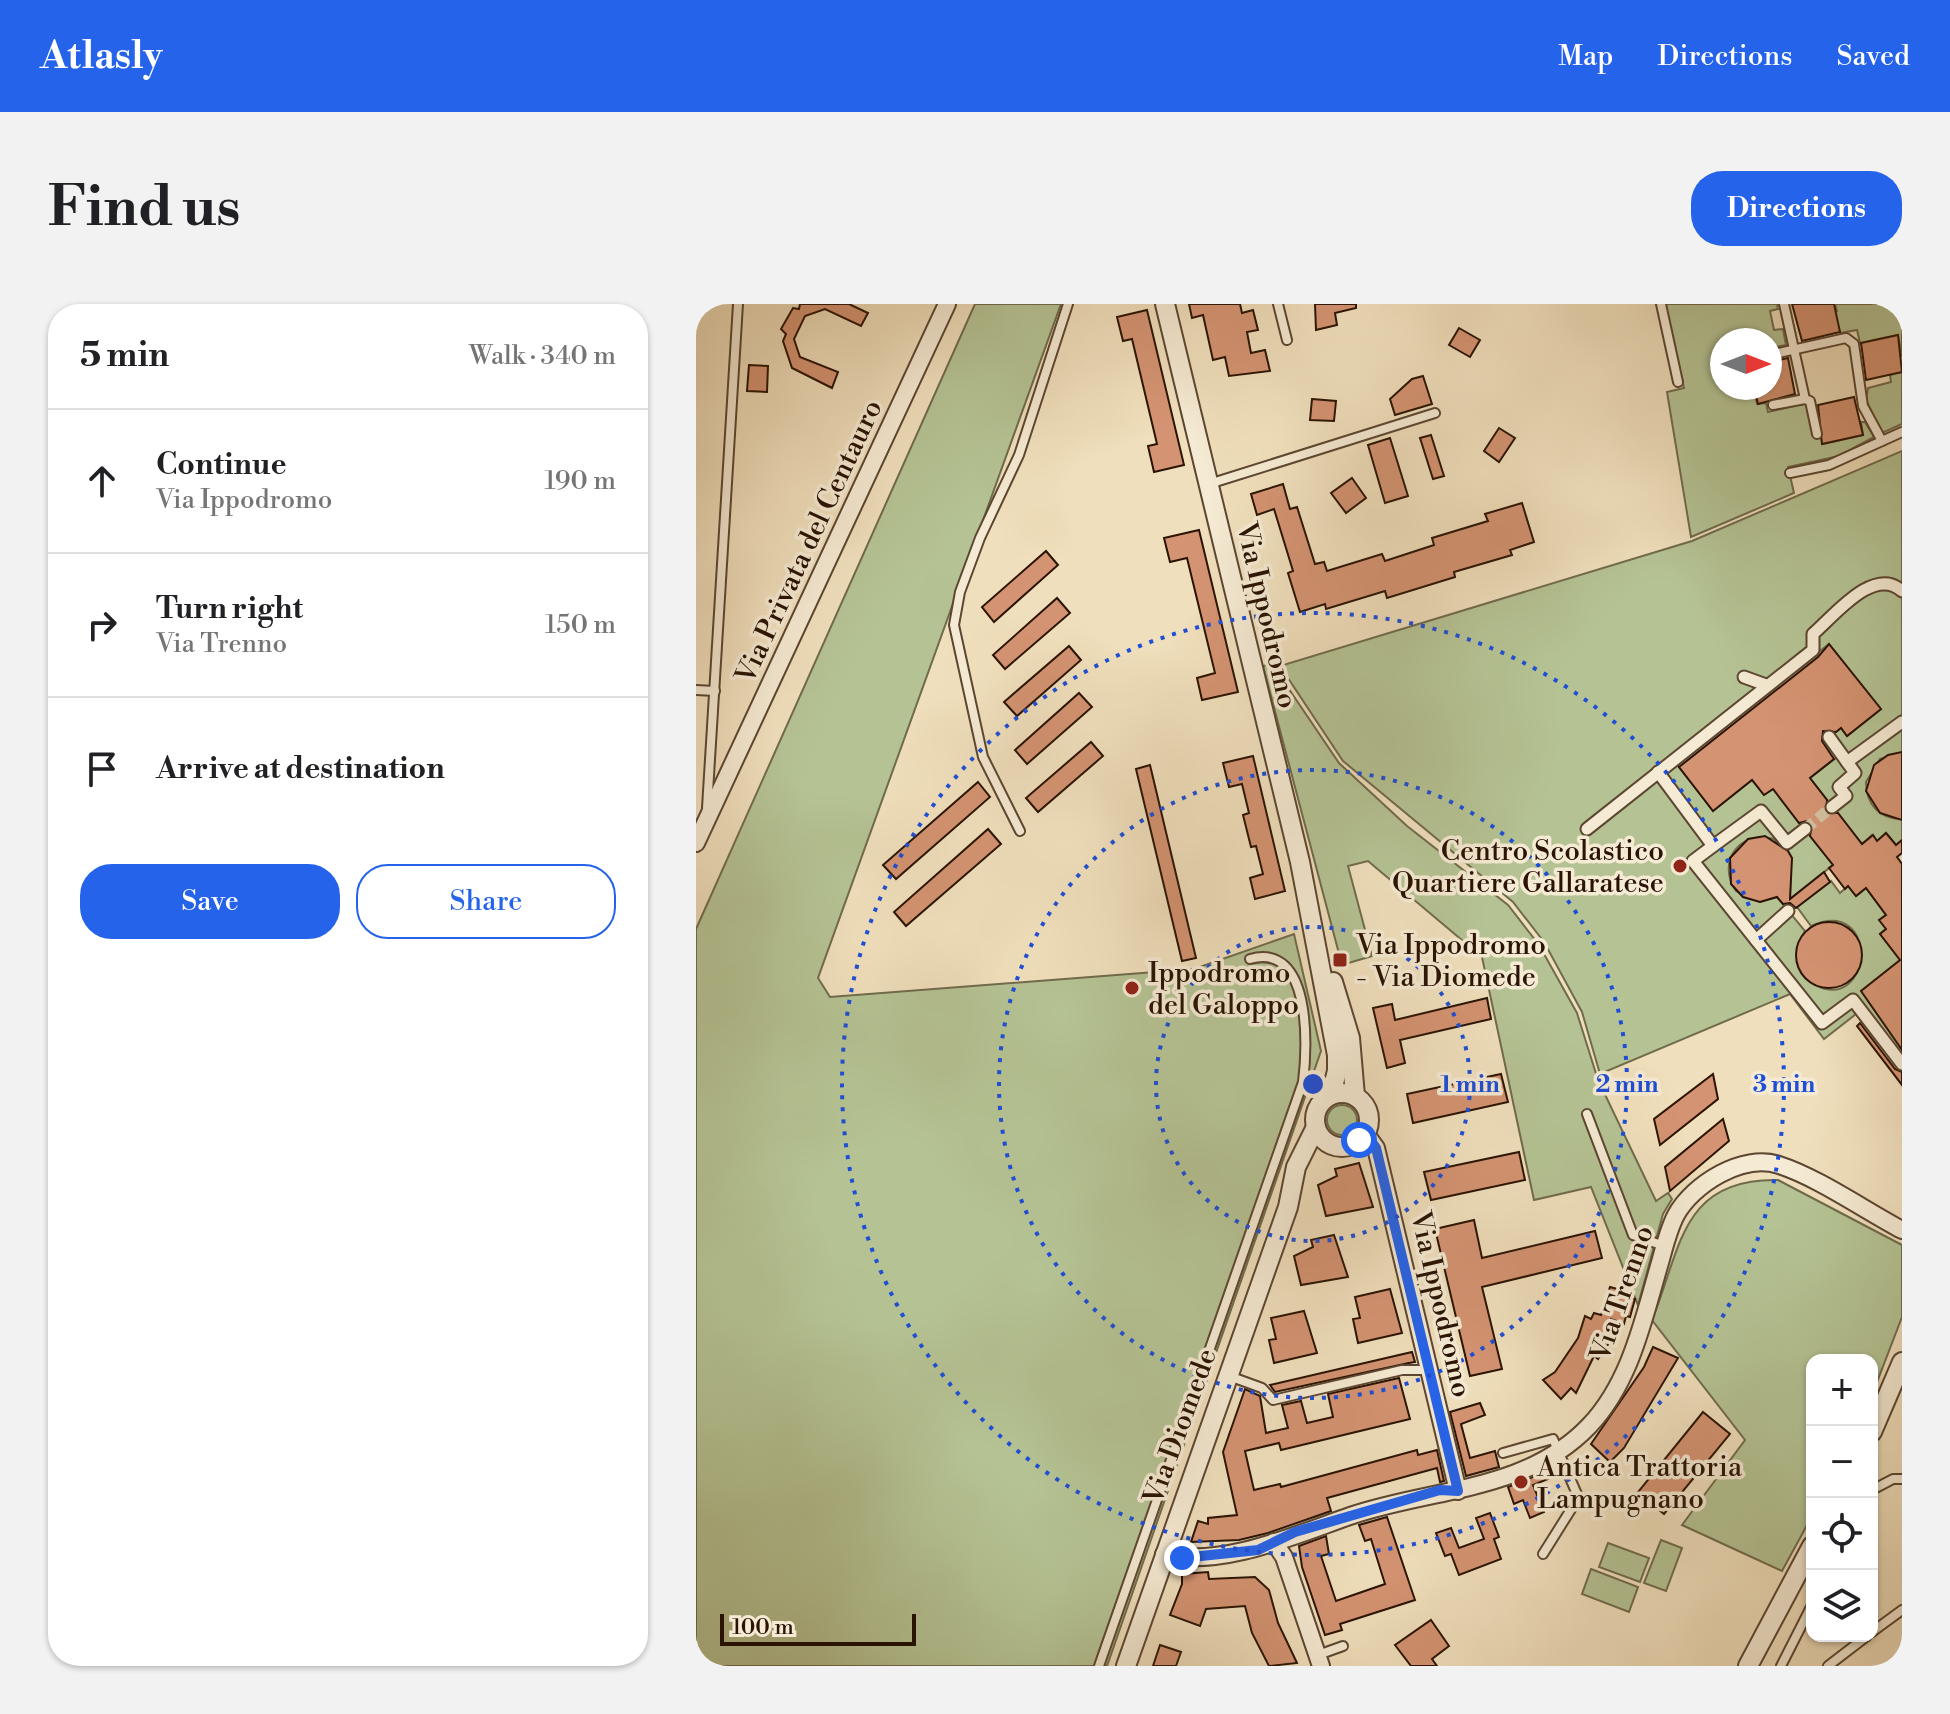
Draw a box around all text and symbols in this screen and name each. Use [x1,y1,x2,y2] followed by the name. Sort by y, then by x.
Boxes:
[40,33,163,80] text: Atlasly
[1558,39,1613,74] text: Map
[1657,39,1792,74] text: Directions
[1836,39,1910,74] text: Saved
[1691,171,1902,246] button: Directions
[48,173,241,243] text: Find us
[1710,328,1782,400] north arrow
[80,335,169,377] text: 5 min
[469,340,616,372] text: Walk · 340 m
[728,394,891,690] street label: Via Privata del Centauro
[156,446,287,484] text: Continue
[80,459,124,503] icon: ahead
[545,465,616,497] text: 190 m
[156,484,332,516] text: Via Ippodromo
[1228,518,1305,712] street label: Via Ippodromo
[156,590,303,628] text: Turn right
[80,603,124,647] icon: right
[545,609,616,641] text: 150 m
[156,628,287,660] text: Via Trenno
[80,747,124,791] icon: arrive
[156,750,445,788] text: Arrive at destination
[1392,834,1664,901] place label: Centro Scolastico Quartiere Gallaratese
[1671,857,1689,875] marker: Centro Scolastico Quartiere Gallaratese
[80,864,340,939] button: Save
[356,864,616,939] button: Share
[1355,928,1546,995] place label: Via Ippodromo - Via Diomede
[1331,951,1349,969] marker: Via Ippodromo - Via Diomede
[1148,956,1299,1023] place label: Ippodromo del Galoppo
[1123,979,1141,997] marker: Ippodromo del Galoppo
[1299,1070,1327,1098] centre of rings
[1440,1070,1500,1100] text: 1 min
[1595,1070,1659,1100] text: 2 min
[1753,1070,1816,1100] text: 3 min
[1341,1122,1377,1158] route start
[1402,1207,1479,1401] street label: Via Ippodromo
[1583,1221,1662,1367] street label: Via Trenno
[1136,1344,1225,1510] street label: Via Diomede
[1806,1354,1878,1642] map controls
[1806,1354,1878,1426] button: +
[1806,1426,1878,1498] button: −
[1536,1450,1743,1517] place label: Antica Trattoria Lampugnano
[1512,1473,1530,1491] marker: Antica Trattoria Lampugnano
[1806,1498,1878,1570] button: locate
[1164,1540,1200,1576] route end
[1806,1570,1878,1642] button: layers
[720,1610,916,1646] scale bar
[732,1614,794,1641] text: 100 m

